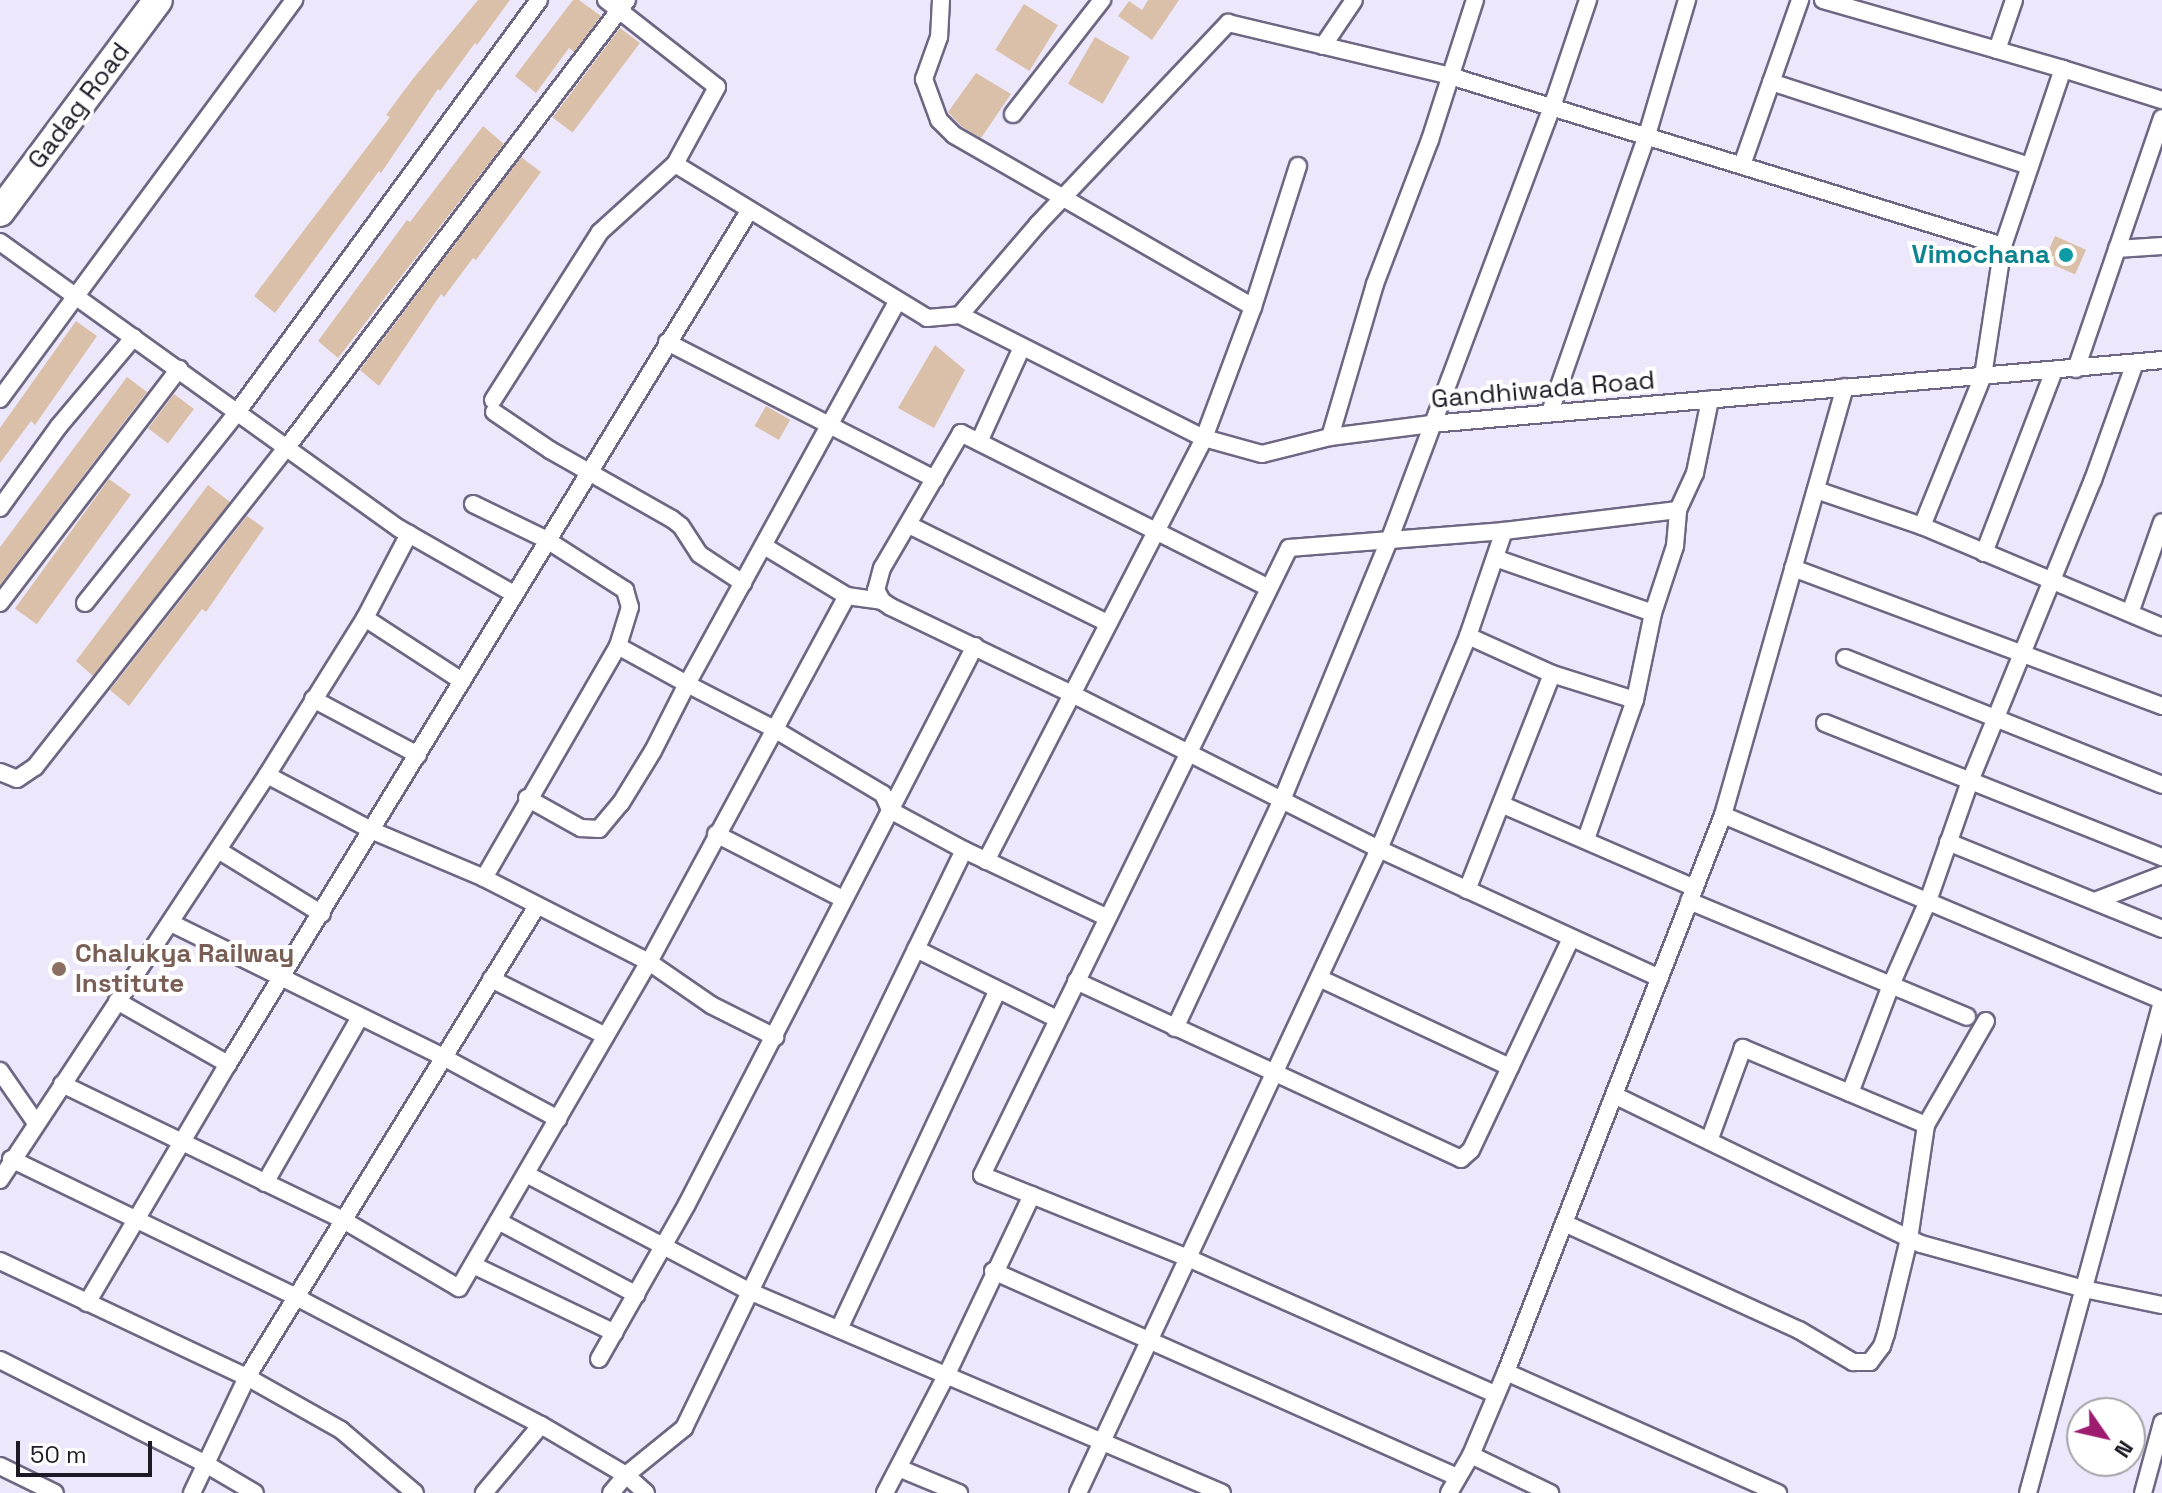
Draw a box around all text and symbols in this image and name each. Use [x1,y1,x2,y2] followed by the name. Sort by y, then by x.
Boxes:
[21,37,137,175] street label: Gadag Road
[1912,239,2050,271] place label: Vimochana
[2057,246,2075,264] marker: Vimochana
[1430,365,1656,415] street label: Gandhiwada Road
[75,938,294,1000] place label: Chalukya Railway Institute
[50,960,68,978] marker: Chalukya Railway Institute
[2066,1397,2146,1477] north arrow
[20,1425,156,1475] scale bar
[2109,1435,2140,1463] text: N
[30,1439,87,1470] text: 50 m

